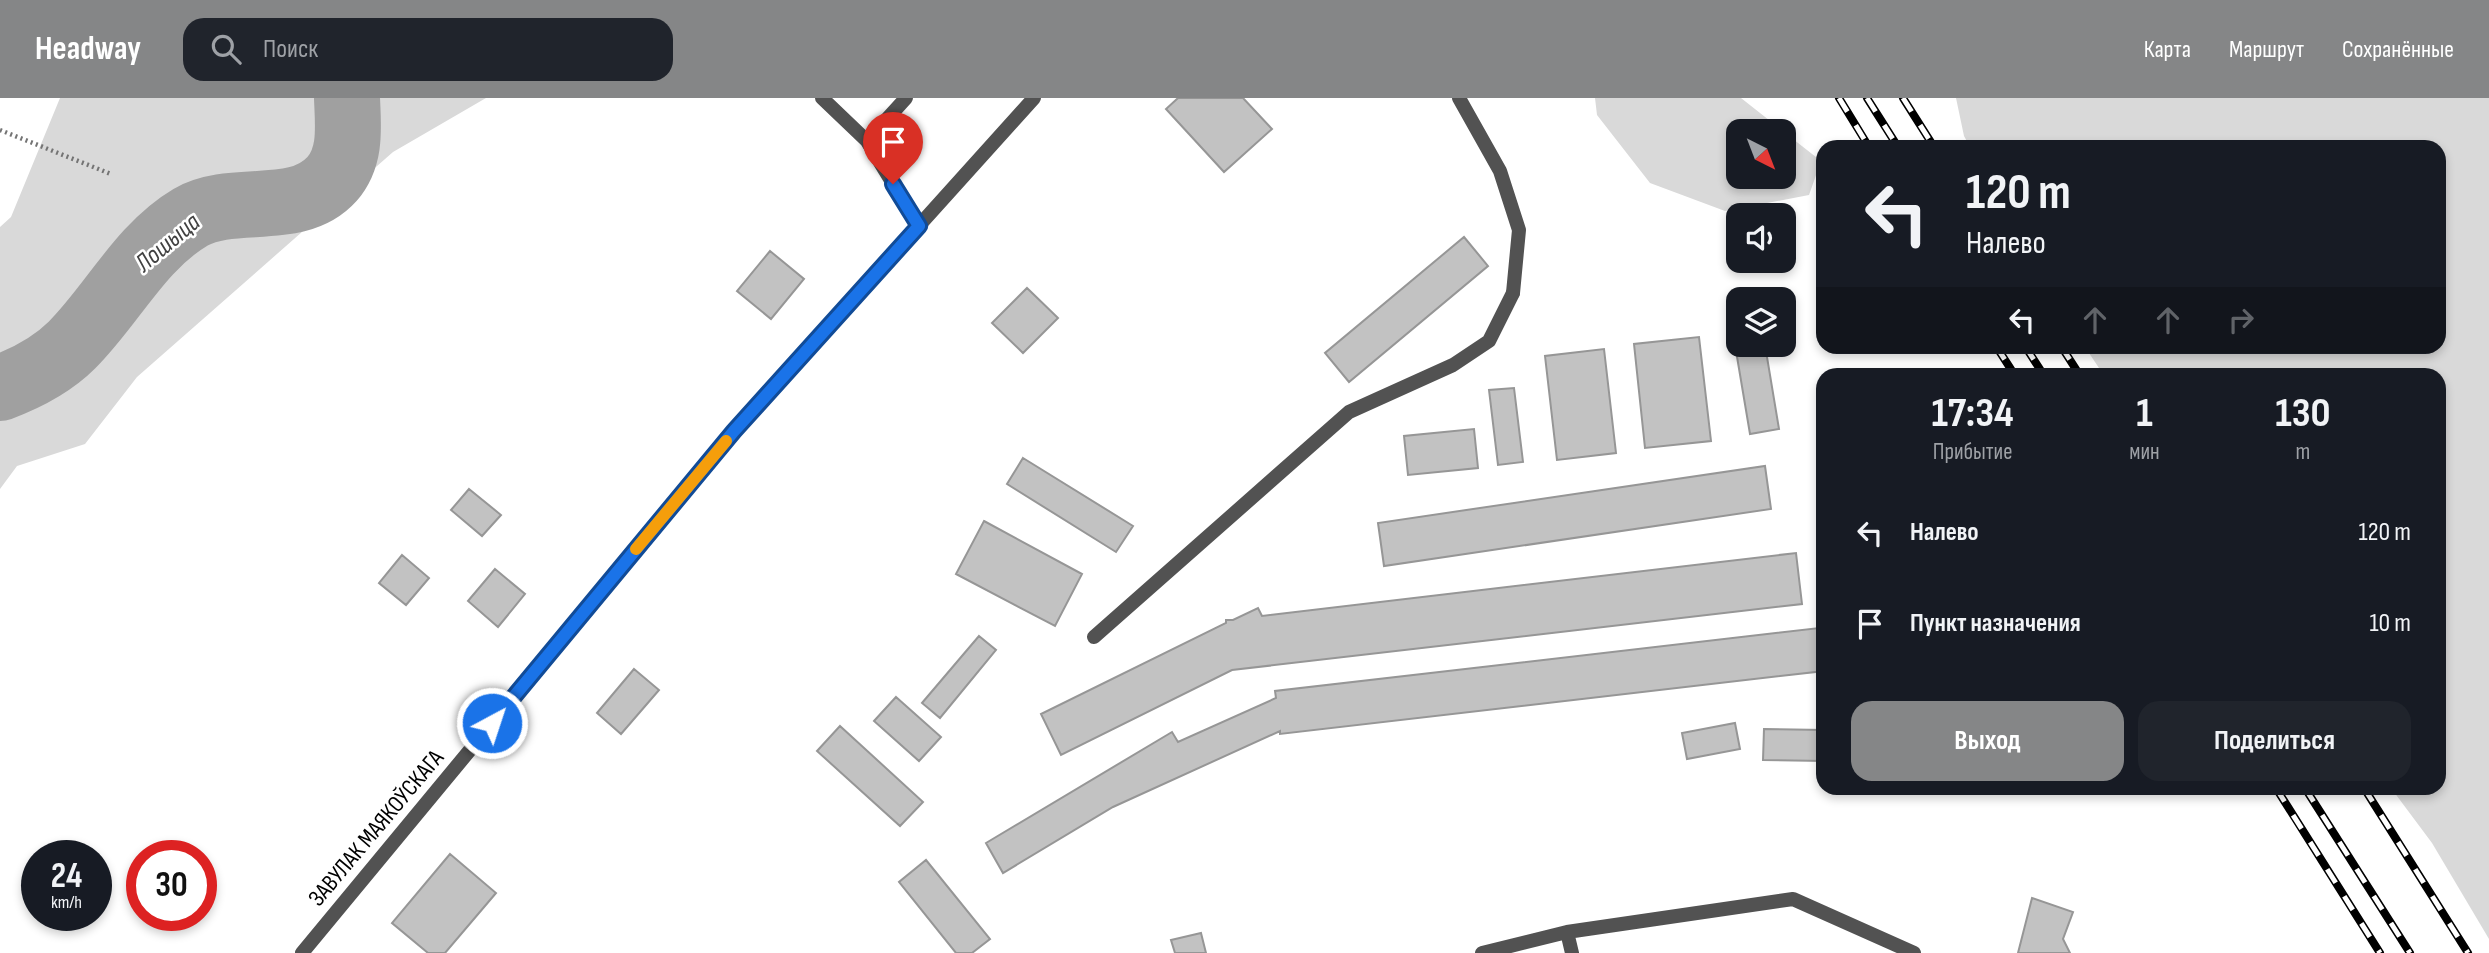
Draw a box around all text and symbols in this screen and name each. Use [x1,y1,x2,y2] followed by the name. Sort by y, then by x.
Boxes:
[183,18,673,81] search box
[35,29,141,69] text: Headway
[207,30,245,68] icon: search
[263,34,318,65] text: Поиск
[2144,35,2191,64] text: Карта
[2229,35,2304,64] text: Маршрут
[2342,35,2454,64] text: Сохранённые
[863,112,923,184] pin
[1726,119,1796,189] north arrow
[1726,119,1796,357] map controls
[874,123,912,161] icon: arrive
[1966,164,2071,223] text: 120 m
[1851,168,1942,259] icon: left
[1726,203,1796,273] button: sound
[129,207,207,280] water label: Лошыца
[1966,224,2046,263] text: Налево
[1726,287,1796,357] button: layers
[2003,301,2041,339] icon: left
[2076,301,2114,339] icon: ahead
[2149,301,2187,339] icon: ahead
[2222,301,2260,339] icon: right
[1932,388,2014,439] text: 17:34
[2136,388,2153,439] text: 1
[2275,388,2330,439] text: 130
[1933,438,2012,466] text: Прибытие
[2129,438,2160,466] text: мин
[2295,438,2310,466] text: m
[1851,514,1889,552] icon: left
[1910,517,1979,548] text: Налево
[2358,517,2411,548] text: 120 m
[1851,605,1889,643] icon: arrive
[1910,608,2081,639] text: Пункт назначения
[2369,608,2411,639] text: 10 m
[455,686,529,760] position arrow
[1851,701,2124,781] button: Выход
[2138,701,2411,781] button: Поделиться
[302,743,450,912] street label: ЗАВУЛАК МАЯКОЎСКАГА
[126,840,217,931] speed limit sign: 30
[51,855,82,898] text: 24
[51,892,82,913] text: km/h

